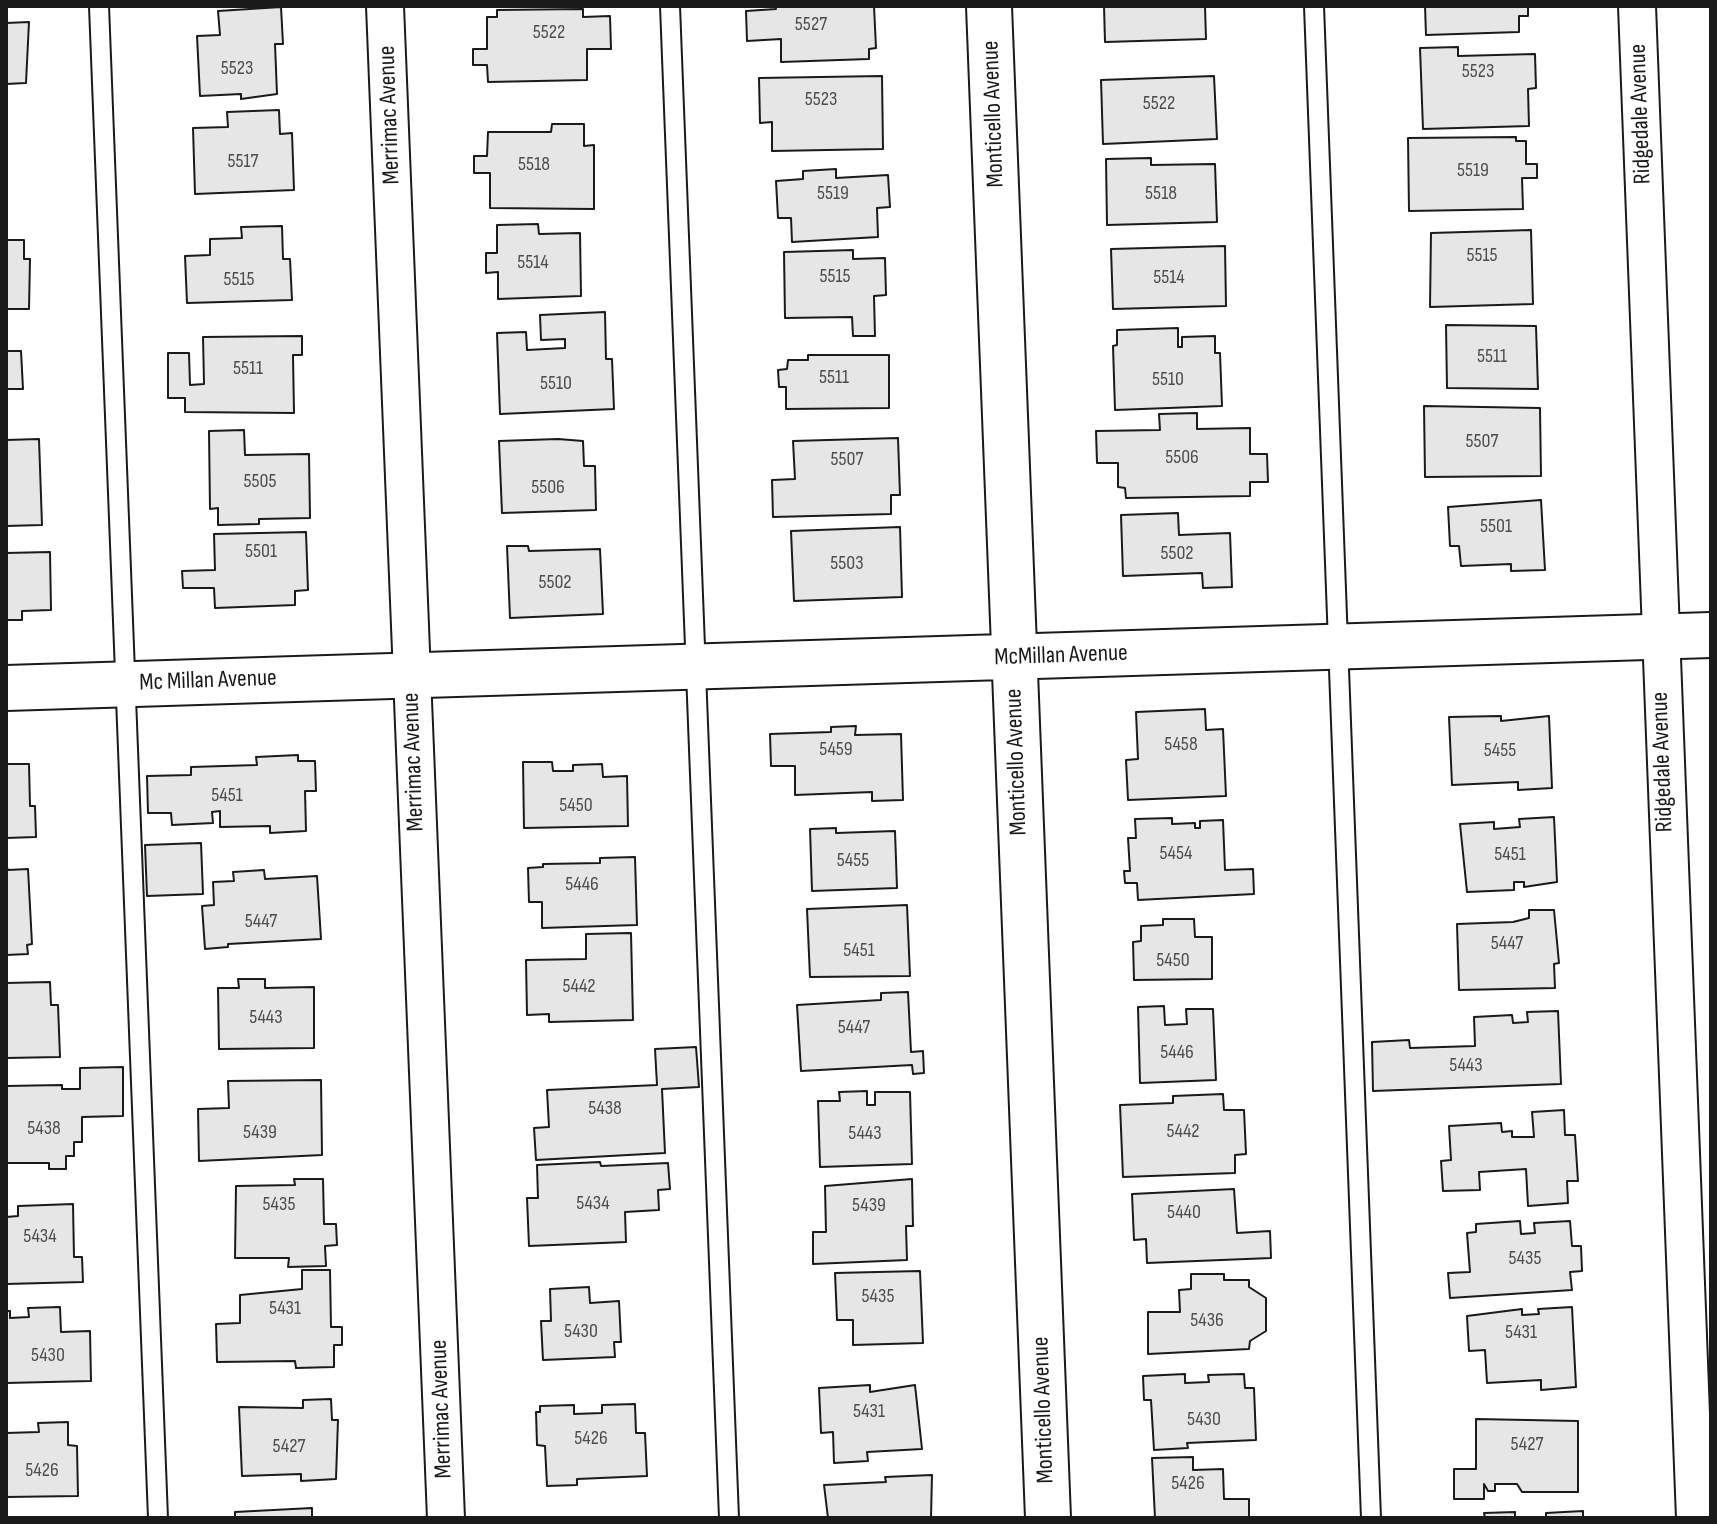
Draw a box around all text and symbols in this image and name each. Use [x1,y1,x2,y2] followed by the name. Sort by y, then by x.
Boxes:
[795,13,827,37] house number: 5527
[533,21,565,45] house number: 5522
[977,40,1011,188] street label: Monticello Avenue
[1624,43,1658,185] street label: Ridgedale Avenue
[373,45,407,185] street label: Merrimac Avenue
[221,57,253,81] house number: 5523
[1462,60,1494,84] house number: 5523
[805,88,837,112] house number: 5523
[1143,92,1175,116] house number: 5522
[228,150,258,174] house number: 5517
[518,153,550,177] house number: 5518
[1457,159,1489,183] house number: 5519
[817,182,849,206] house number: 5519
[1145,182,1177,206] house number: 5518
[1466,244,1498,268] house number: 5515
[517,251,549,275] house number: 5514
[819,265,851,289] house number: 5515
[1153,266,1185,290] house number: 5514
[223,268,255,292] house number: 5515
[1477,345,1507,369] house number: 5511
[233,357,263,381] house number: 5511
[819,366,849,390] house number: 5511
[1152,368,1184,392] house number: 5510
[540,372,572,396] house number: 5510
[1466,430,1498,454] house number: 5507
[1165,446,1199,470] house number: 5506
[831,448,863,472] house number: 5507
[244,470,276,494] house number: 5505
[531,476,565,500] house number: 5506
[1480,515,1512,539] house number: 5501
[245,540,277,564] house number: 5501
[1160,542,1194,566] house number: 5502
[830,552,864,576] house number: 5503
[538,571,572,595] house number: 5502
[994,639,1128,673] street label: McMillan Avenue
[139,664,277,698] street label: Mc Millan Avenue
[1000,688,1034,836] street label: Monticello Avenue
[1646,691,1680,833] street label: Ridgedale Avenue
[397,692,431,832] street label: Merrimac Avenue
[1164,733,1198,757] house number: 5458
[819,738,853,762] house number: 5459
[1484,739,1516,763] house number: 5455
[211,784,243,808] house number: 5451
[559,794,593,818] house number: 5450
[1160,842,1192,866] house number: 5454
[1494,843,1526,867] house number: 5451
[837,849,869,873] house number: 5455
[565,873,599,897] house number: 5446
[245,910,277,934] house number: 5447
[1491,932,1523,956] house number: 5447
[843,939,875,963] house number: 5451
[1156,949,1190,973] house number: 5450
[562,975,596,999] house number: 5442
[249,1006,283,1030] house number: 5443
[838,1016,870,1040] house number: 5447
[1160,1041,1194,1065] house number: 5446
[1449,1054,1483,1078] house number: 5443
[588,1097,622,1121] house number: 5438
[27,1117,61,1141] house number: 5438
[1166,1120,1200,1144] house number: 5442
[243,1121,277,1145] house number: 5439
[848,1122,882,1146] house number: 5443
[576,1192,610,1216] house number: 5434
[263,1193,295,1217] house number: 5435
[852,1194,886,1218] house number: 5439
[1167,1201,1201,1225] house number: 5440
[23,1225,57,1249] house number: 5434
[1509,1247,1541,1271] house number: 5435
[862,1285,894,1309] house number: 5435
[269,1297,301,1321] house number: 5431
[1190,1309,1224,1333] house number: 5436
[564,1320,598,1344] house number: 5430
[1505,1321,1537,1345] house number: 5431
[1027,1336,1061,1484] street label: Monticello Avenue
[425,1339,459,1479] street label: Merrimac Avenue
[31,1344,65,1368] house number: 5430
[853,1400,885,1424] house number: 5431
[1187,1408,1221,1432] house number: 5430
[574,1427,608,1451] house number: 5426
[1511,1433,1543,1457] house number: 5427
[273,1435,305,1459] house number: 5427
[25,1459,59,1483] house number: 5426
[1171,1472,1205,1496] house number: 5426

